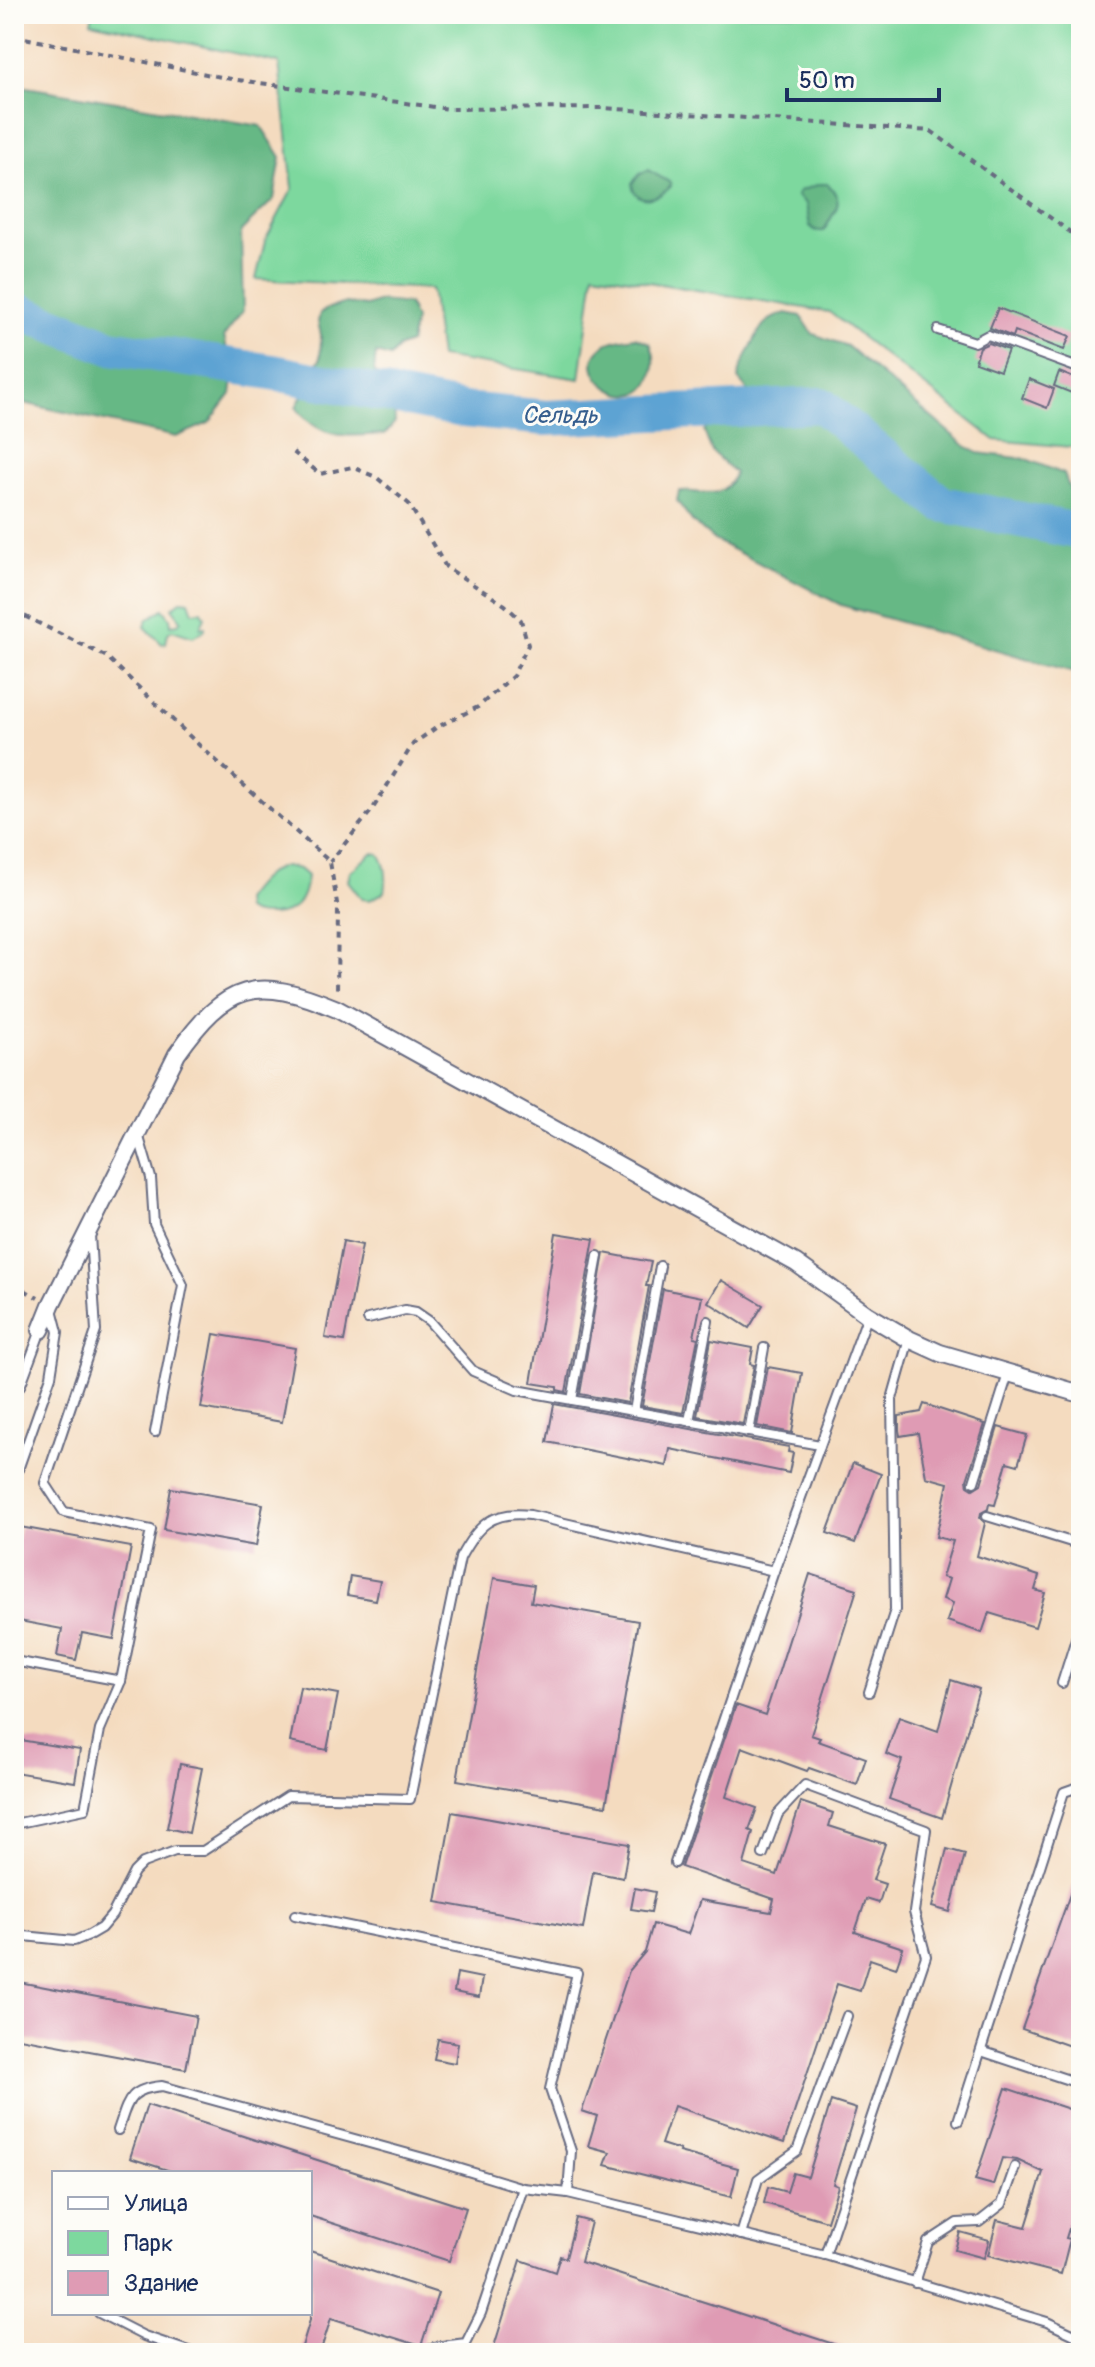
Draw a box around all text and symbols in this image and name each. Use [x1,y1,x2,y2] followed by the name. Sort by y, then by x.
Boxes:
[787,52,939,102] scale bar
[799,66,855,95] text: 50 m
[522,401,598,430] water label: Сельдь
[52,2171,312,2315] legend
[124,2189,188,2218] text: Улица
[124,2229,173,2258] text: Парк
[124,2269,199,2298] text: Здание

